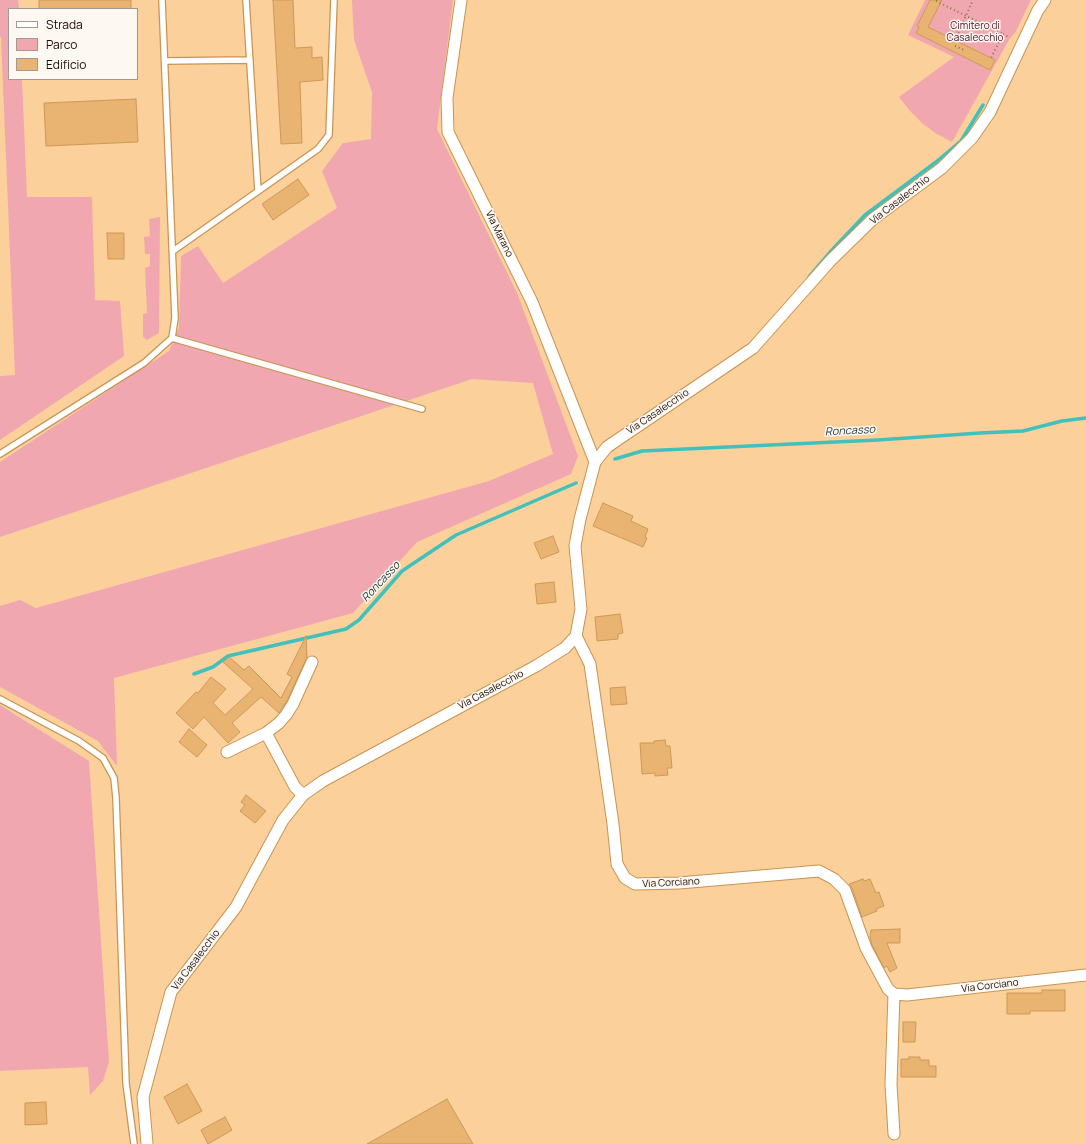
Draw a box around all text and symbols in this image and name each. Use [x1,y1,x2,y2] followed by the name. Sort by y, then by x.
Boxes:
[8,8,138,80] legend
[46,16,83,33] text: Strada
[947,20,1003,44] park label: Cimitero di Casalecchio
[46,36,77,53] text: Parco
[46,56,86,73] text: Edificio
[868,173,932,227] street label: Via Casalecchio
[483,209,515,259] street label: Via Marano
[625,387,691,437] street label: Via Casalecchio
[825,423,875,439] water label: Roncasso
[359,559,403,605] water label: Roncasso
[456,668,526,712] street label: Via Casalecchio
[642,876,700,890] street label: Via Corciano
[169,927,223,993] street label: Via Casalecchio
[961,977,1019,995] street label: Via Corciano

